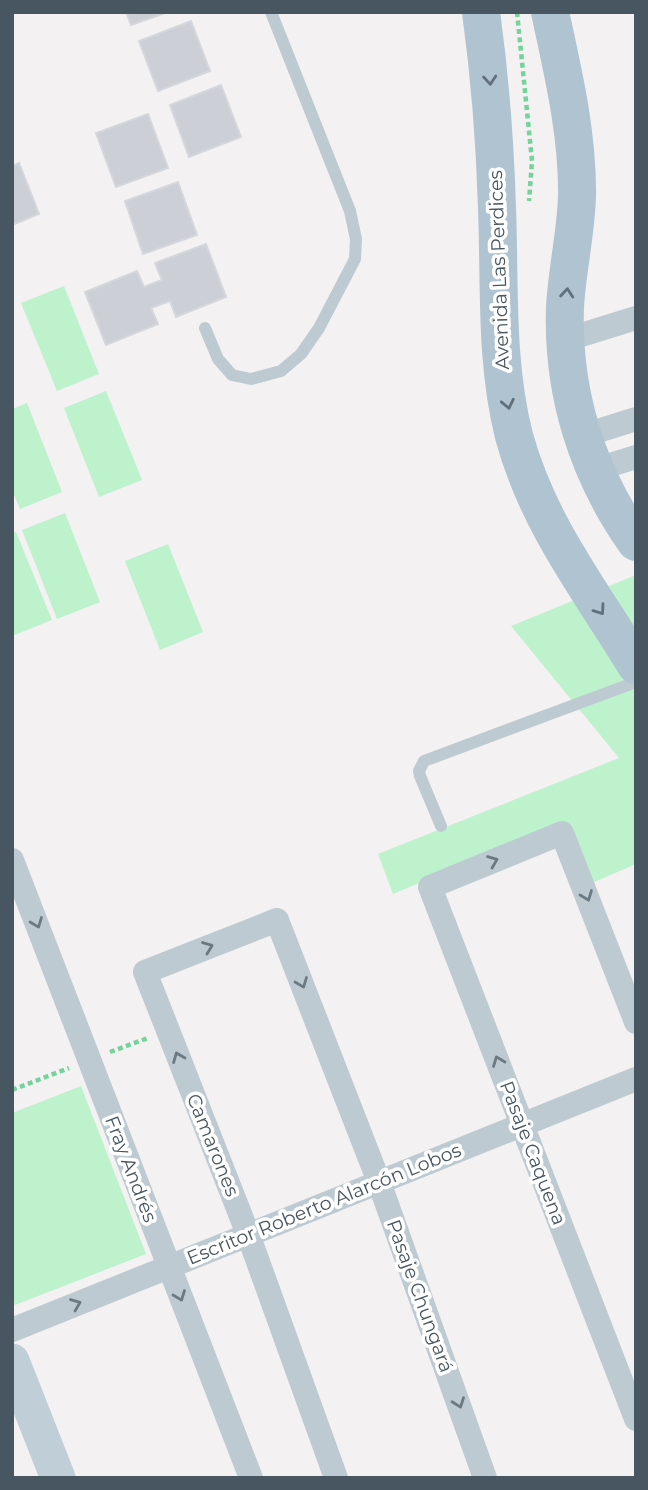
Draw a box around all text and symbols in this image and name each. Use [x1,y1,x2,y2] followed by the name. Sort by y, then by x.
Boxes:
[482,75,497,86] one-way arrow
[484,170,514,370] street label: Avenida Las Perdices
[559,287,574,298] one-way arrow
[499,398,514,410] one-way arrow
[592,602,604,615] one-way arrow
[487,855,499,869] one-way arrow
[578,890,592,902] one-way arrow
[28,917,42,929] one-way arrow
[202,942,214,956] one-way arrow
[294,977,308,989] one-way arrow
[173,1051,187,1063] one-way arrow
[492,1056,506,1068] one-way arrow
[495,1078,571,1228] street label: Pasaje Caquena
[182,1090,244,1200] street label: Camarones
[100,1112,162,1226] street label: Fray Andrés
[184,1138,464,1270] street label: Escritor Roberto Alarcón Lobos
[382,1216,458,1376] street label: Pasaje Chungará
[172,1289,186,1301] one-way arrow
[69,1299,81,1313] one-way arrow
[450,1397,464,1409] one-way arrow

